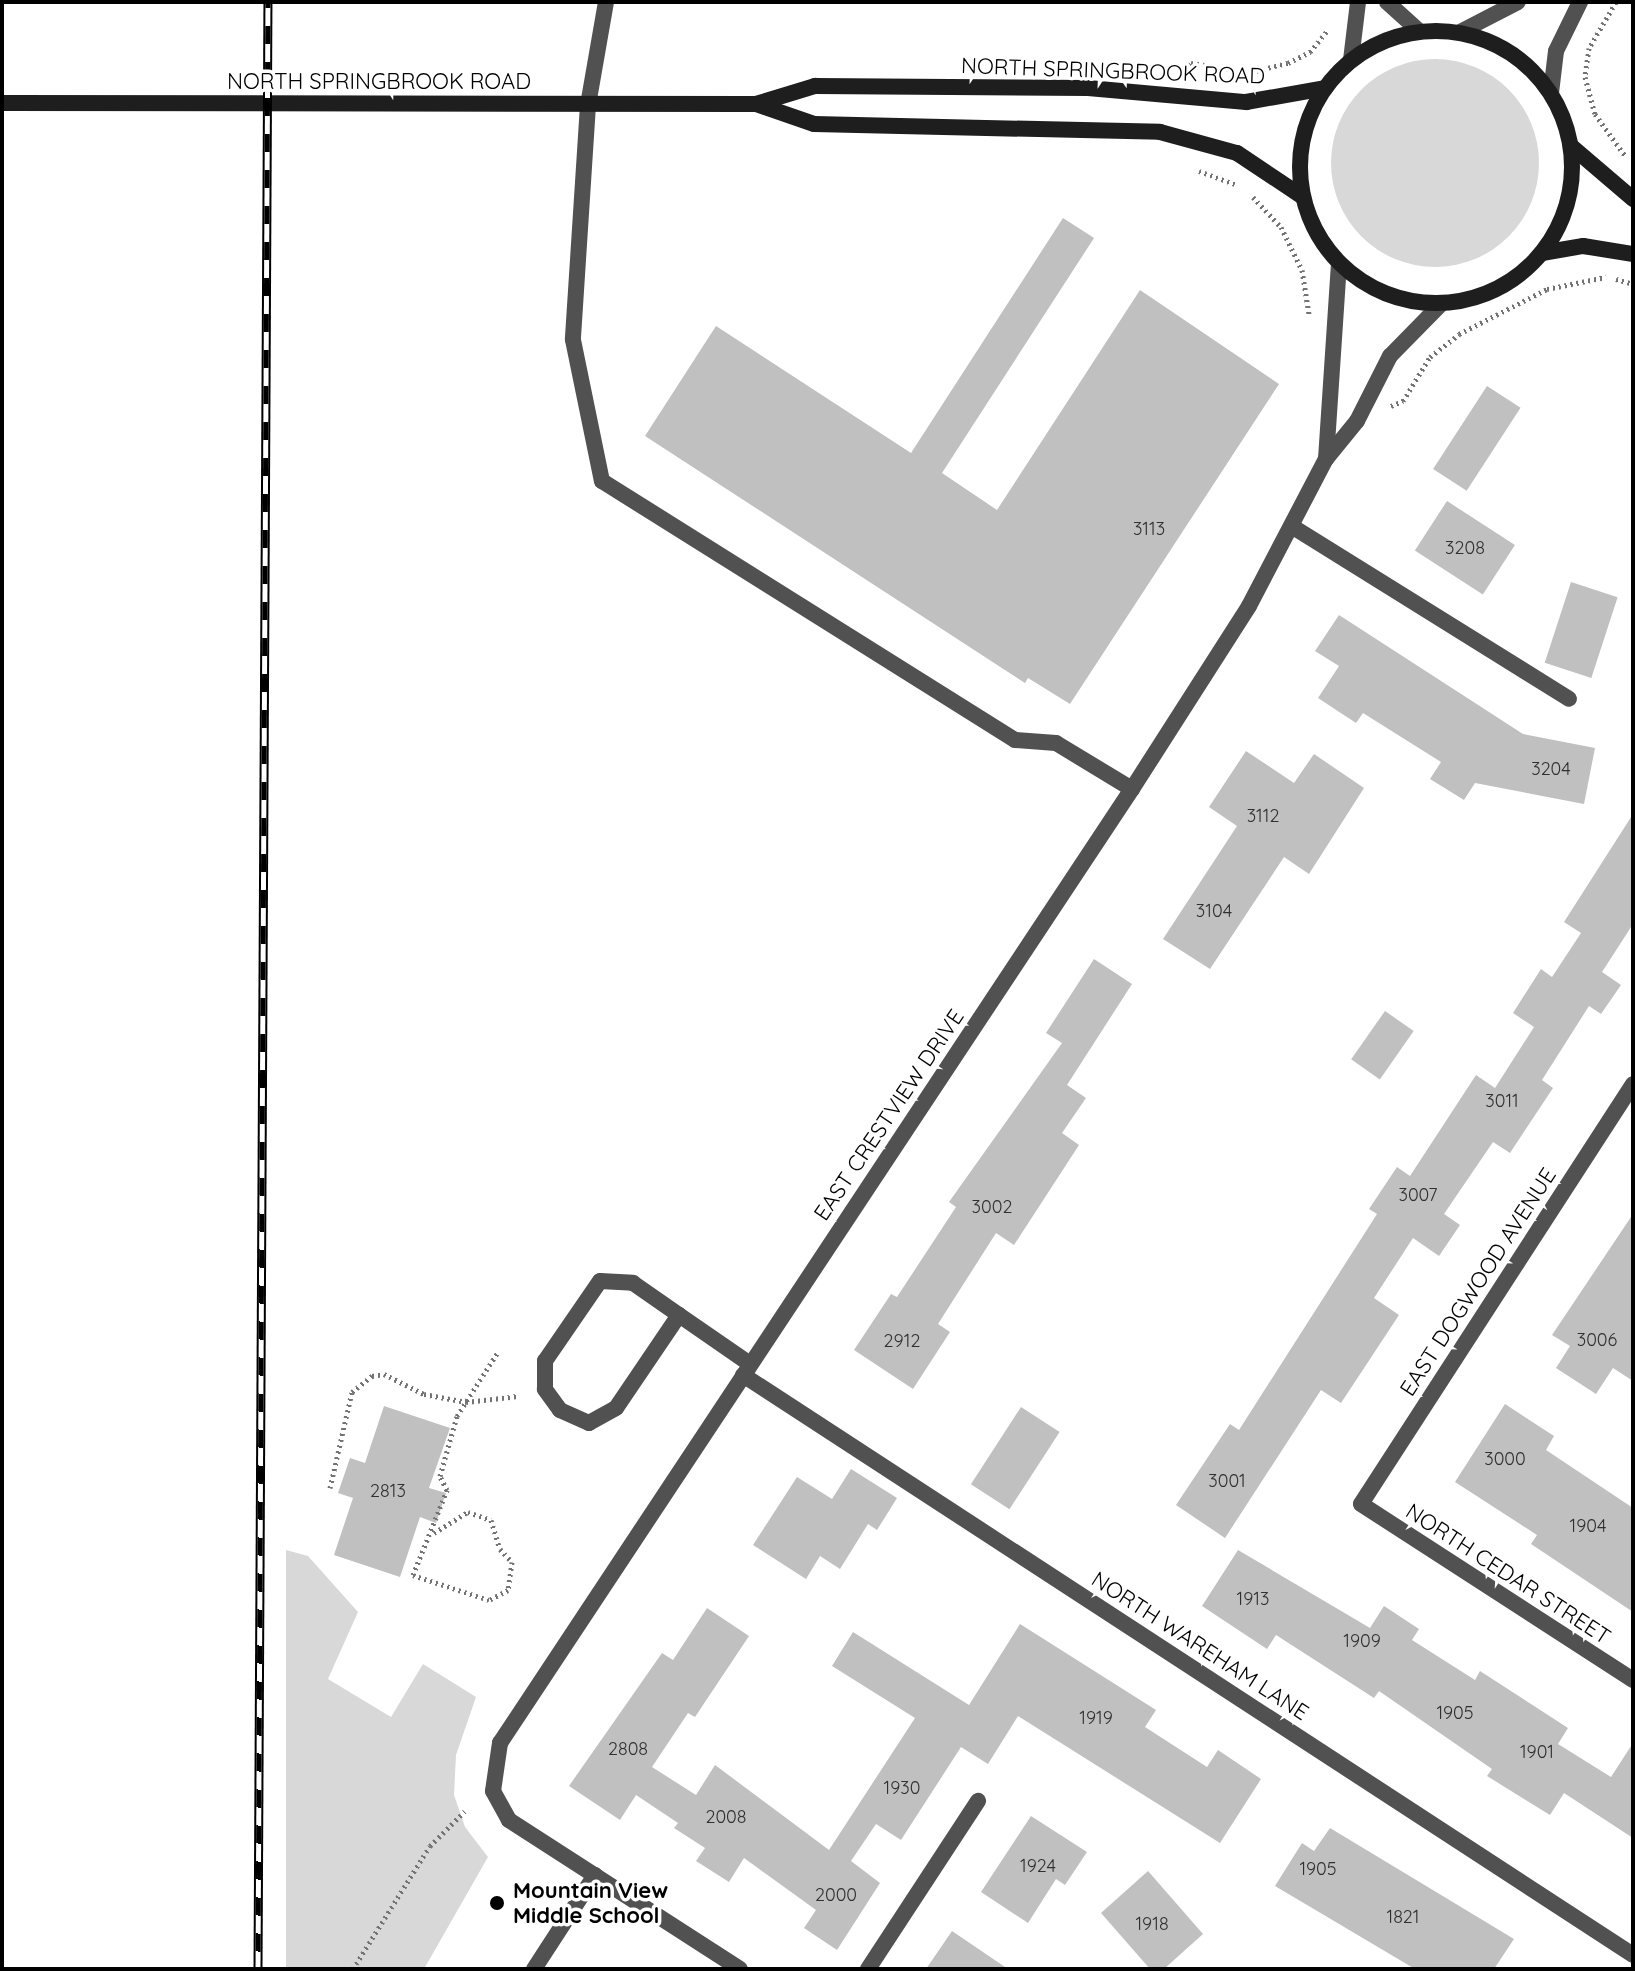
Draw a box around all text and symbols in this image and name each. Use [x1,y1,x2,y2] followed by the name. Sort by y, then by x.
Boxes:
[961,53,1265,89] street label: NORTH SPRINGBROOK ROAD
[227,69,531,95] street label: NORTH SPRINGBROOK ROAD
[1133,518,1165,540] house number: 3113
[1445,537,1485,559] house number: 3208
[1531,758,1571,780] house number: 3204
[1247,805,1279,827] house number: 3112
[1196,900,1232,922] house number: 3104
[808,1004,970,1226] street label: EAST CRESTVIEW DRIVE
[1485,1090,1519,1112] house number: 3011
[1394,1163,1562,1401] street label: EAST DOGWOOD AVENUE
[1398,1184,1438,1206] house number: 3007
[972,1196,1012,1218] house number: 3002
[1577,1329,1617,1351] house number: 3006
[884,1330,920,1352] house number: 2912
[1484,1448,1526,1470] house number: 3000
[1208,1470,1246,1492] house number: 3001
[370,1480,406,1502] house number: 2813
[1401,1498,1615,1650] street label: NORTH CEDAR STREET
[1570,1515,1606,1537] house number: 1904
[1087,1566,1313,1726] street label: NORTH WAREHAM LANE
[1237,1588,1269,1610] house number: 1913
[1343,1630,1381,1652] house number: 1909
[1436,1702,1474,1724] house number: 1905
[1079,1707,1113,1729] house number: 1919
[608,1738,648,1760] house number: 2808
[1520,1741,1554,1763] house number: 1901
[884,1777,920,1799] house number: 1930
[705,1806,747,1828] house number: 2008
[1020,1855,1056,1877] house number: 1924
[1299,1858,1337,1880] house number: 1905
[513,1877,668,1928] place label: Mountain View Middle School
[815,1884,857,1906] house number: 2000
[488,1894,506,1912] marker: Mountain View Middle School
[1386,1906,1420,1928] house number: 1821
[1135,1913,1169,1935] house number: 1918

